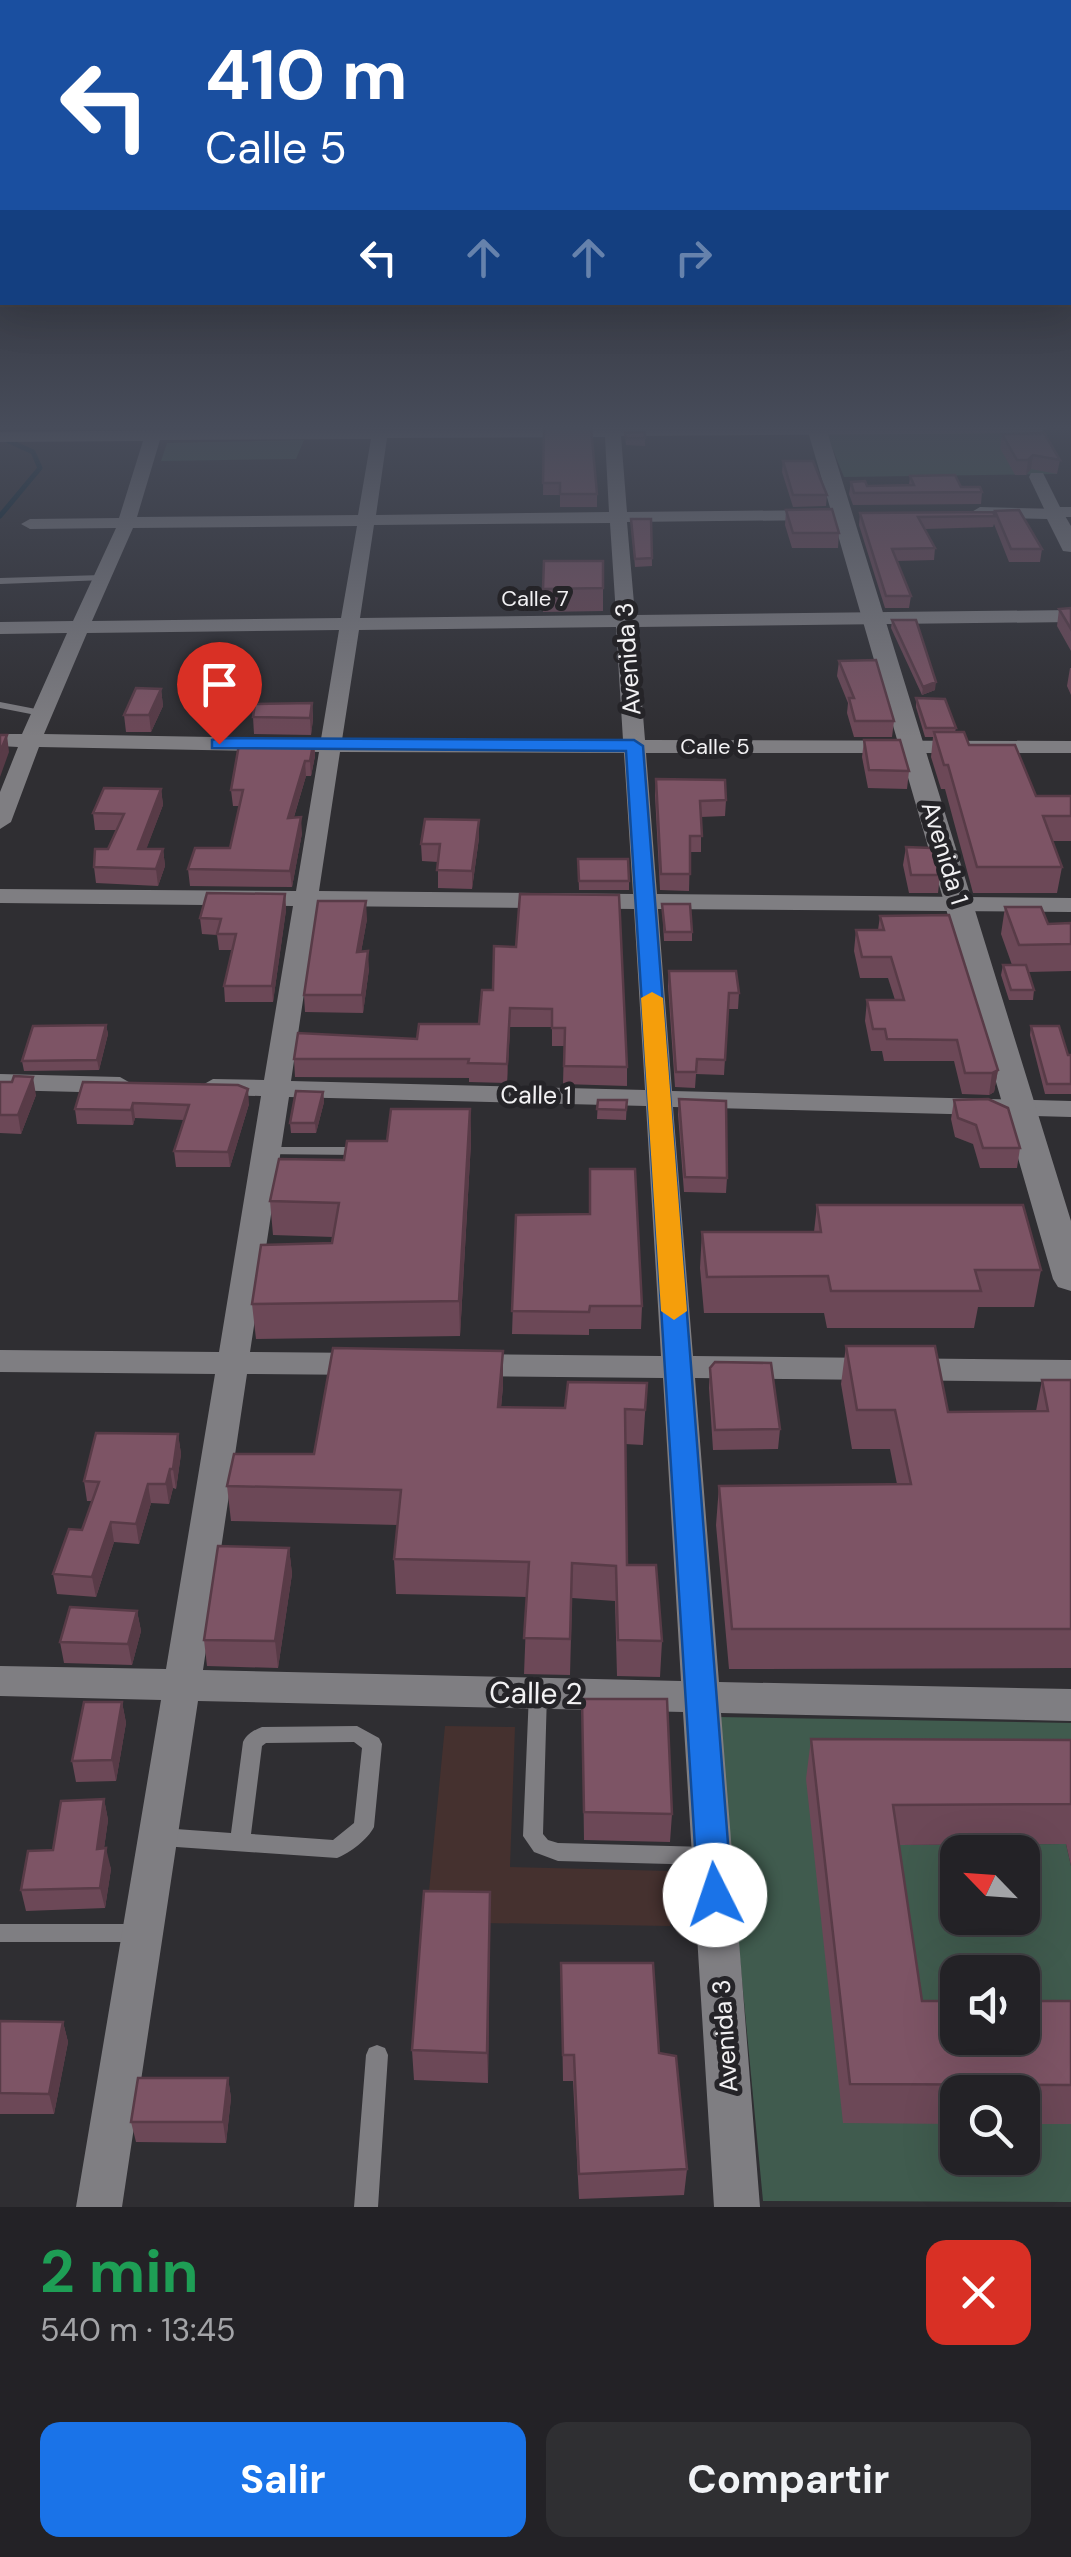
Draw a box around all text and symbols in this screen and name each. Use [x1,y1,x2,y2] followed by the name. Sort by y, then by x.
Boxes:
[205,30,408,121] text: 410 m
[40,40,170,170] icon: left
[205,118,347,177] text: Calle 5
[351,230,406,285] icon: left
[456,230,511,285] icon: ahead
[561,230,616,285] icon: ahead
[666,230,721,285] icon: right
[501,584,569,613] street label: Calle 7
[608,601,648,717] street label: Avenida 3
[177,642,262,745] pin
[192,657,247,712] icon: arrive
[680,732,750,761] street label: Calle 5
[914,797,976,909] street label: Avenida 1
[500,1078,572,1112] street label: Calle 1
[489,1673,583,1713] street label: Calle 2
[940,1835,1040,1935] north arrow
[940,1835,1040,2175] map controls
[663,1843,767,1947] position arrow
[940,1955,1040,2055] button: sound
[705,1978,745,2094] street label: Avenida 3
[940,2075,1040,2175] button: search
[40,2232,199,2311] text: 2 min
[926,2240,1031,2345] button: close
[40,2309,236,2351] text: 540 m · 13:45
[40,2422,526,2537] button: Salir
[546,2422,1031,2537] button: Compartir

